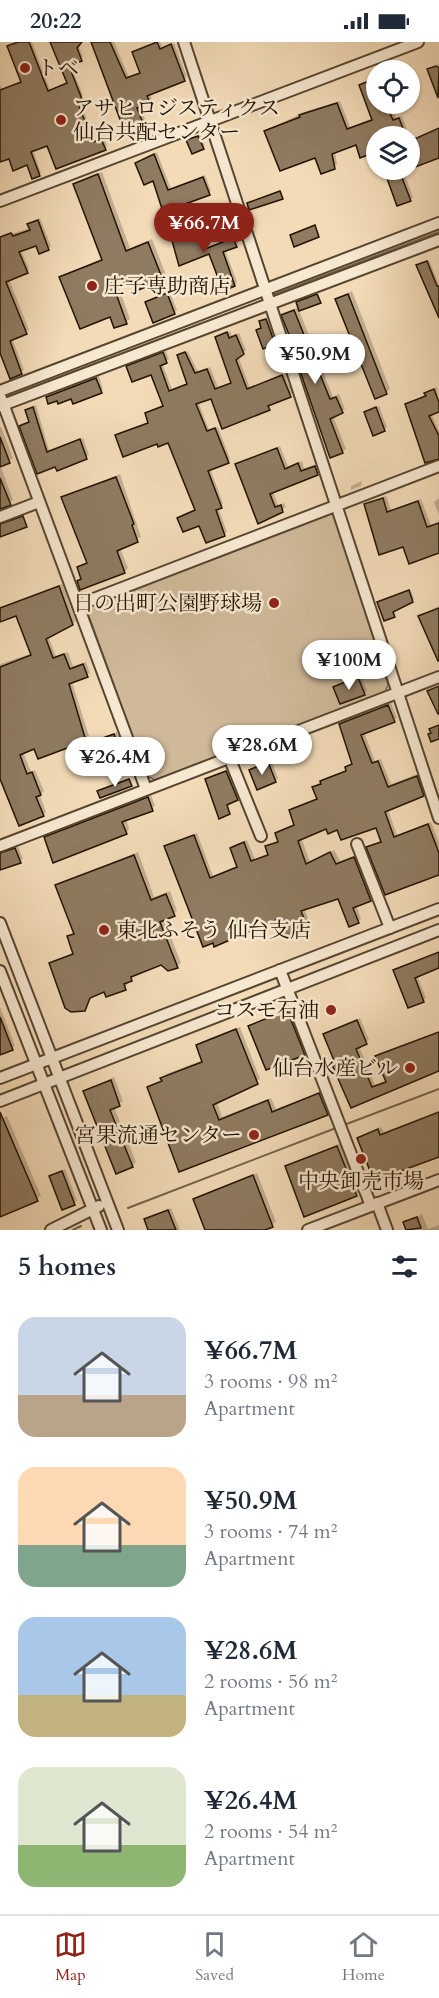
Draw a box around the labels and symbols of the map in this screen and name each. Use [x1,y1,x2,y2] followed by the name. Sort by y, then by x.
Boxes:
[37,54,79,83] place label: トベ
[18,61,32,75] marker: トベ
[73,94,280,147] place label: アサヒロジスティクス 仙台共配センター
[54,113,68,127] marker: アサヒロジスティクス 仙台共配センター
[155,203,253,254] pin: ¥66.7M
[104,272,230,301] place label: 庄子専助商店
[85,279,99,293] marker: 庄子専助商店
[266,334,364,385] pin: ¥50.9M
[73,589,262,618] place label: 日の出町公園野球場
[267,596,281,610] marker: 日の出町公園野球場
[307,640,391,691] pin: ¥100M
[213,725,311,776] pin: ¥28.6M
[66,737,164,788] pin: ¥26.4M
[116,916,311,945] place label: 東北ふそう 仙台支店
[97,923,111,937] marker: 東北ふそう 仙台支店
[214,996,319,1025] place label: コスモ石油
[324,1003,338,1017] marker: コスモ石油
[272,1054,398,1083] place label: 仙台水産ビル
[403,1061,417,1075] marker: 仙台水産ビル
[75,1121,242,1150] place label: 宮果流通センター
[247,1128,261,1142] marker: 宮果流通センター
[354,1152,368,1166] marker: 中央卸売市場
[298,1167,424,1196] place label: 中央卸売市場

